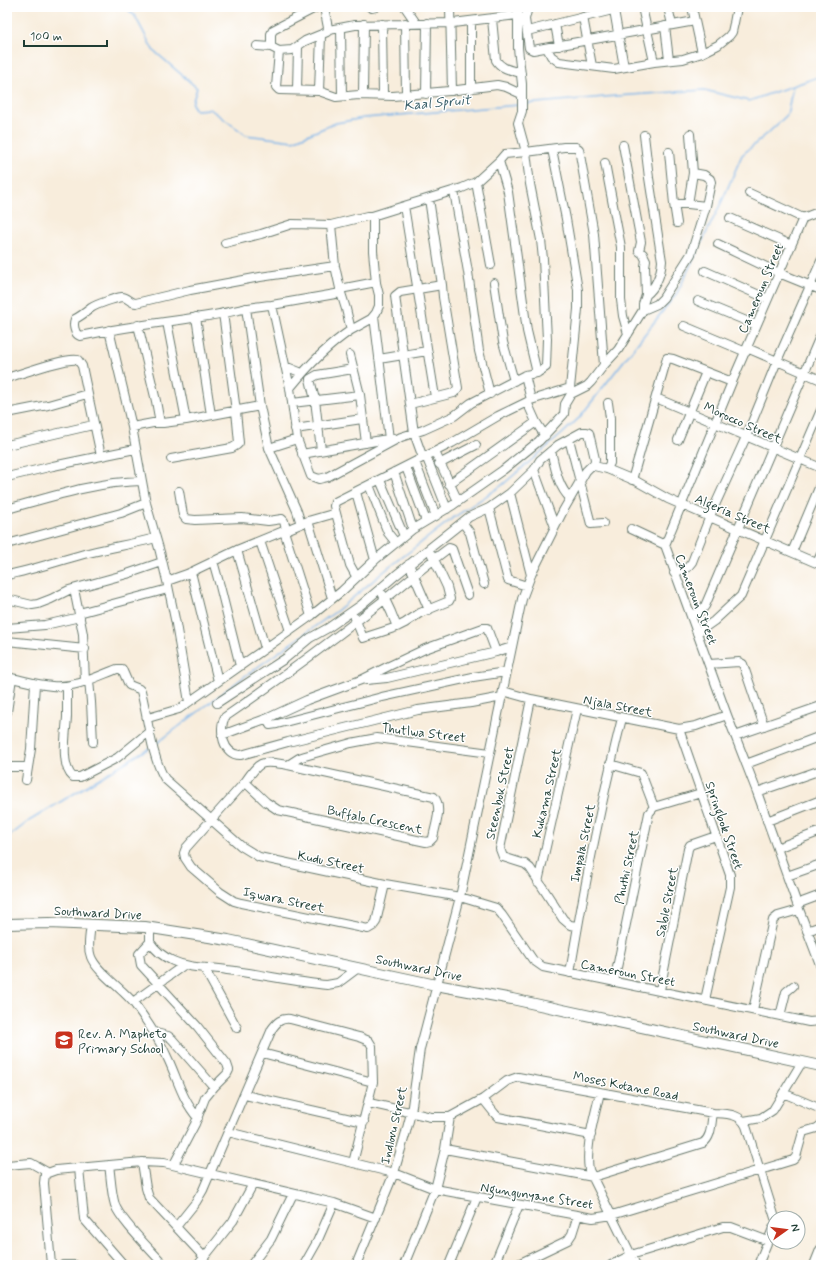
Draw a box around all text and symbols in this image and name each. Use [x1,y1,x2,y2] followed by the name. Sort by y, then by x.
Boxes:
[24,22,107,48] scale bar
[30,29,62,45] text: 100 m
[403,91,473,115] water label: Kaal Spruit
[735,241,788,336] street label: Cameroun Street
[701,399,784,448] street label: Morocco Street
[691,491,773,540] street label: Algeria Street
[670,552,721,648] street label: Cameroun Street
[582,691,654,722] street label: Njala Street
[381,720,467,747] street label: Thutlwa Street
[482,745,519,841] street label: Steenbok Street
[529,747,566,840] street label: Kukama Street
[699,779,747,872] street label: Springbok Street
[325,802,424,839] street label: Buffalo Crescent
[567,802,600,884] street label: Impala Street
[611,828,644,906] street label: Phuthi Street
[296,847,365,878] street label: Kudu Street
[652,865,683,939] street label: Sable Street
[241,884,326,917] street label: Iqwara Street
[54,903,142,924] street label: Southward Drive
[374,951,464,986] street label: Southward Drive
[579,956,677,991] street label: Cameroun Street
[691,1018,781,1053] street label: Southward Drive
[78,1026,167,1058] place label: Rev. A. Mapheto Primary School
[53,1029,75,1051] school or university icon: Rev. A. Mapheto Primary School
[571,1068,680,1105] street label: Moses Kotane Road
[377,1084,412,1166] street label: Indlovu Street
[479,1179,594,1216] street label: Ngungunyane Street
[766,1210,806,1250] north arrow
[787,1223,802,1233] text: N

